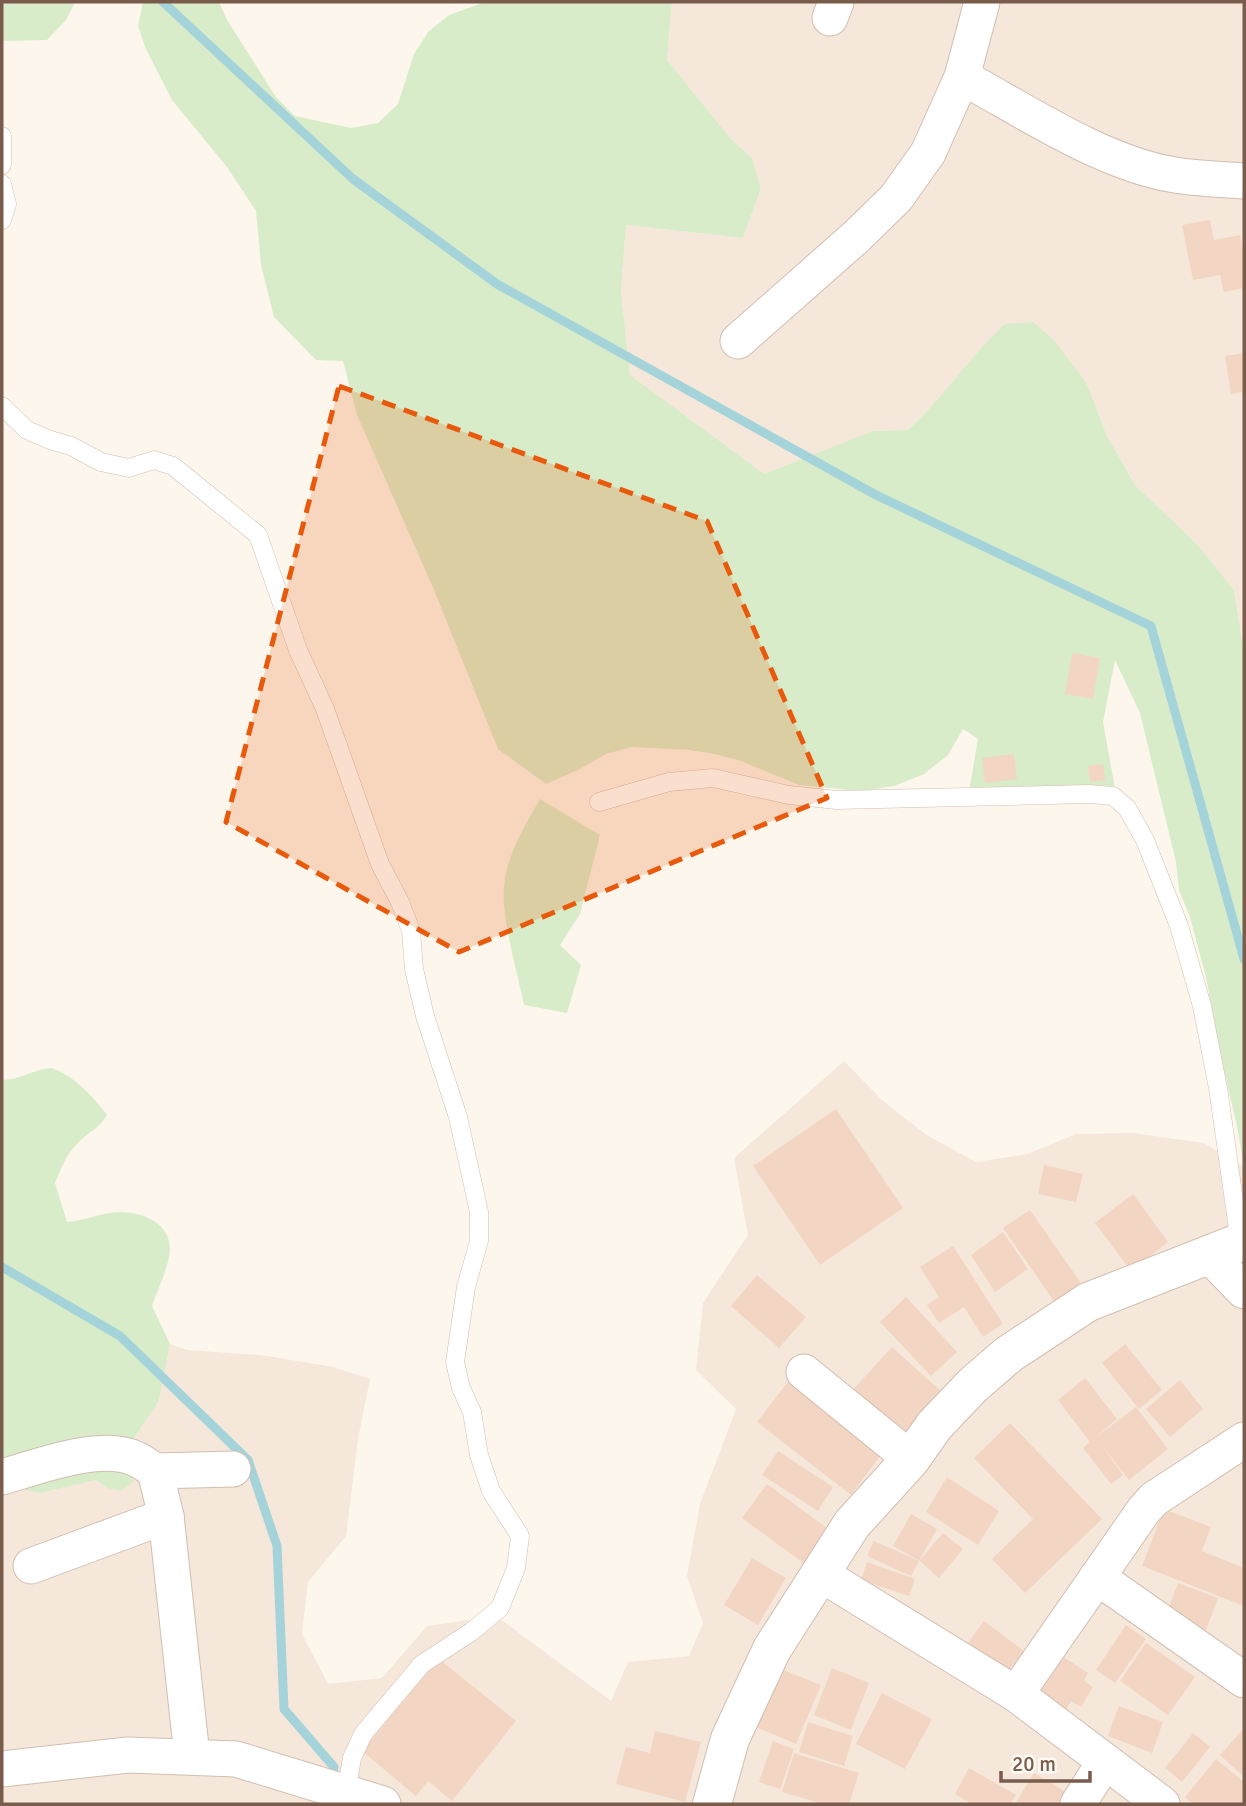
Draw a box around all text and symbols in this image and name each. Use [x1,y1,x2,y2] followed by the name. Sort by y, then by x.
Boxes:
[1001,1740,1090,1784] scale bar
[1012,1751,1056,1777] text: 20 m

